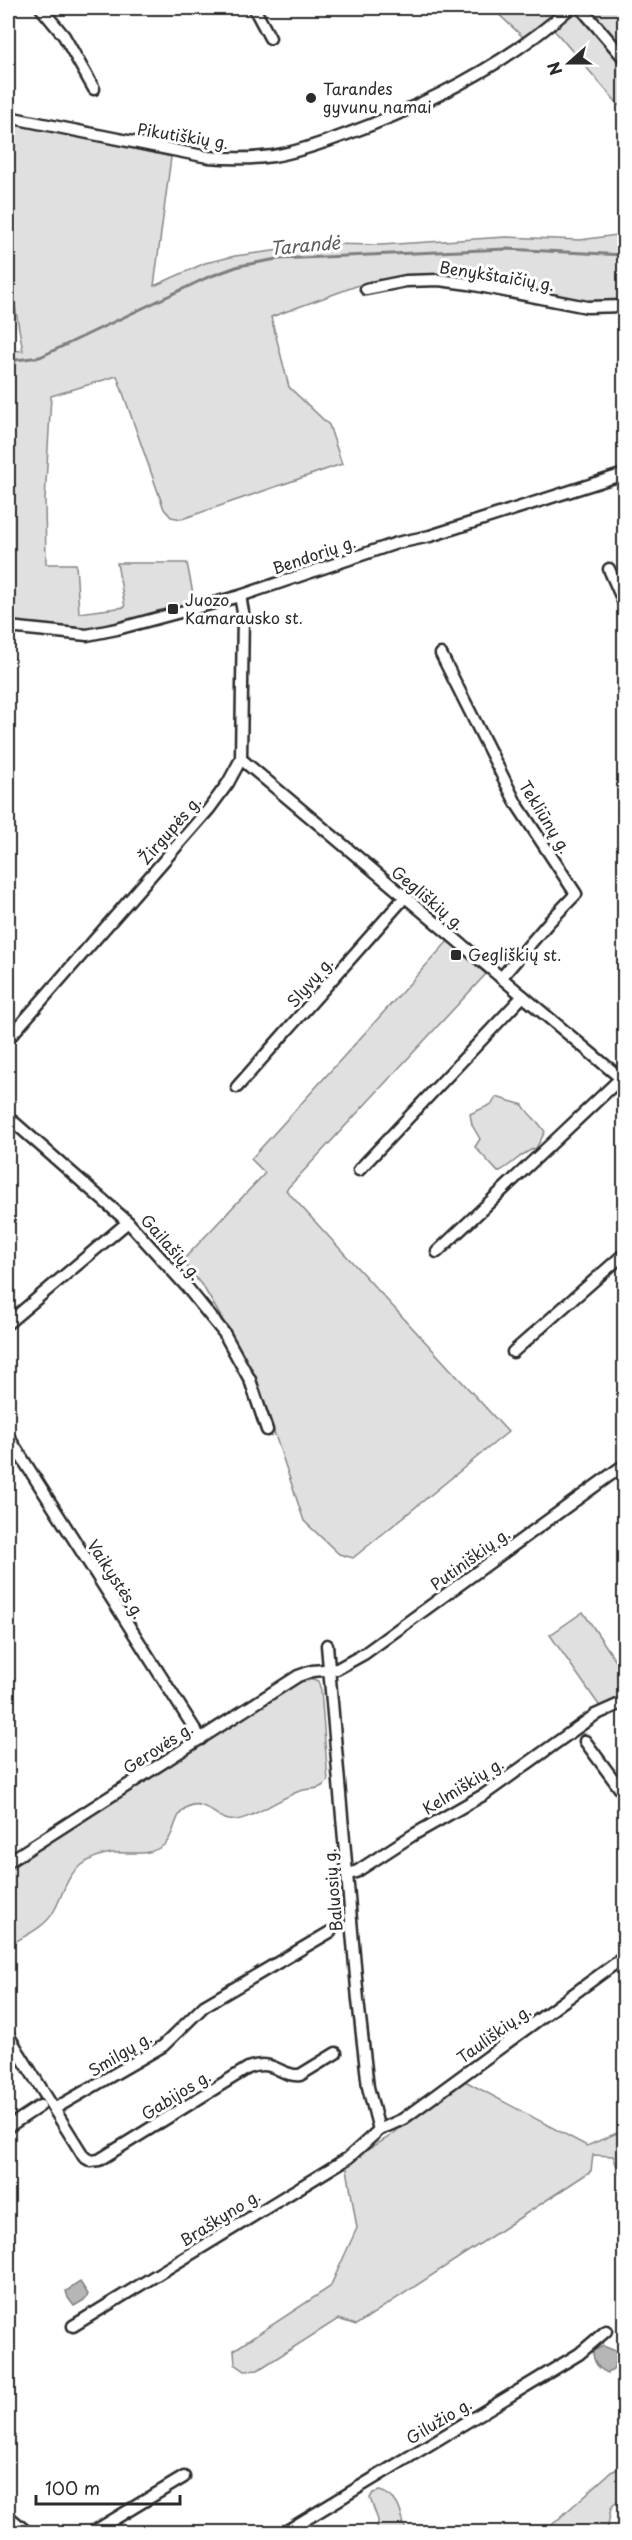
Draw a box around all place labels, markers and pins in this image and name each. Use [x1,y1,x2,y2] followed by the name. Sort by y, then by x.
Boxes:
[323,76,432,118] place label: Tarandes gyvunu namai
[304,91,318,105] marker: Tarandes gyvunu namai
[185,587,303,629] place label: Juozo Kamarausko st.
[166,602,180,616] marker: Juozo Kamarausko st.
[468,942,561,966] place label: Gegliškių st.
[449,948,463,962] marker: Gegliškių st.

